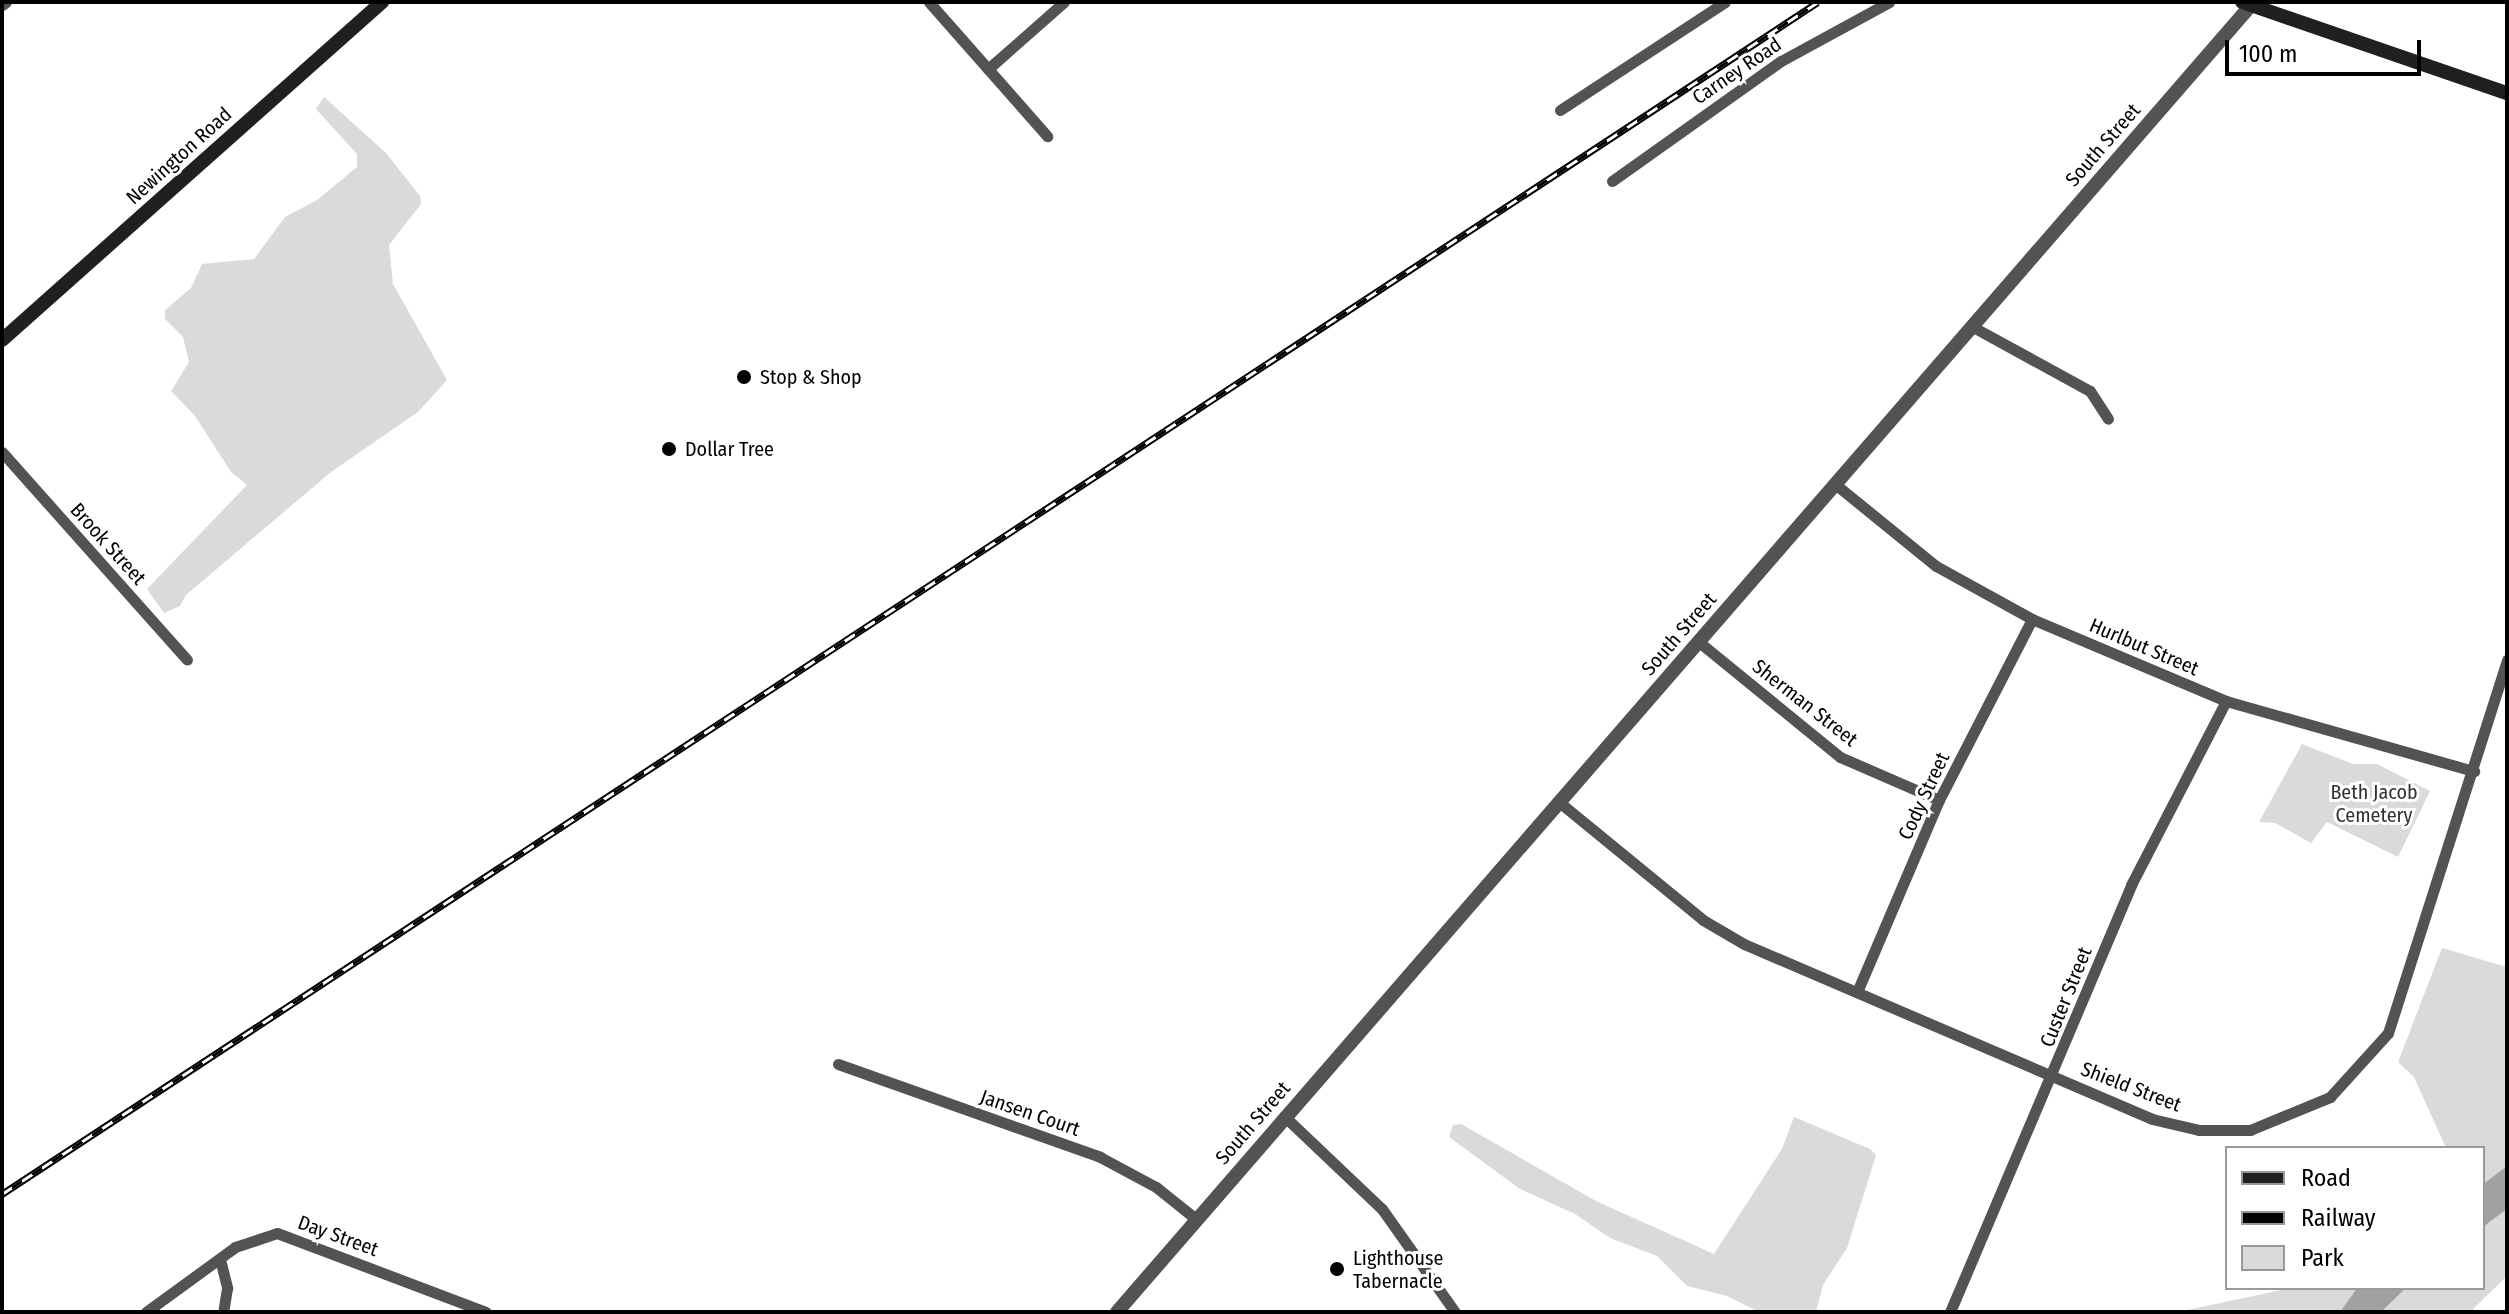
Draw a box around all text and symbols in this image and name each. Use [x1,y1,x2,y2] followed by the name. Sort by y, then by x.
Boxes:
[2229,24,2425,74] scale bar
[1688,32,1786,110] street label: Carney Road
[2239,40,2297,68] text: 100 m
[2061,99,2145,191] street label: South Street
[121,102,237,210] street label: Newington Road
[760,365,862,389] place label: Stop & Shop
[735,368,753,386] marker: Stop & Shop
[685,437,774,461] place label: Dollar Tree
[660,440,678,458] marker: Dollar Tree
[65,498,151,590] street label: Brook Street
[1637,588,1721,680] street label: South Street
[2086,613,2202,681] street label: Hurlbut Street
[1748,654,1862,752] street label: Sherman Street
[1893,748,1955,844] street label: Cody Street
[2330,780,2418,827] park label: Beth Jacob Cemetery
[2035,943,2097,1051] street label: Custer Street
[2078,1057,2184,1117] street label: Shield Street
[1211,1077,1295,1169] street label: South Street
[977,1085,1083,1141] street label: Jansen Court
[2225,1146,2485,1290] legend
[2301,1164,2351,1192] text: Road
[2301,1204,2376,1232] text: Railway
[295,1210,381,1262] street label: Day Street
[2301,1244,2344,1272] text: Park
[1353,1246,1443,1293] place label: Lighthouse Tabernacle
[1328,1260,1346,1278] marker: Lighthouse Tabernacle

